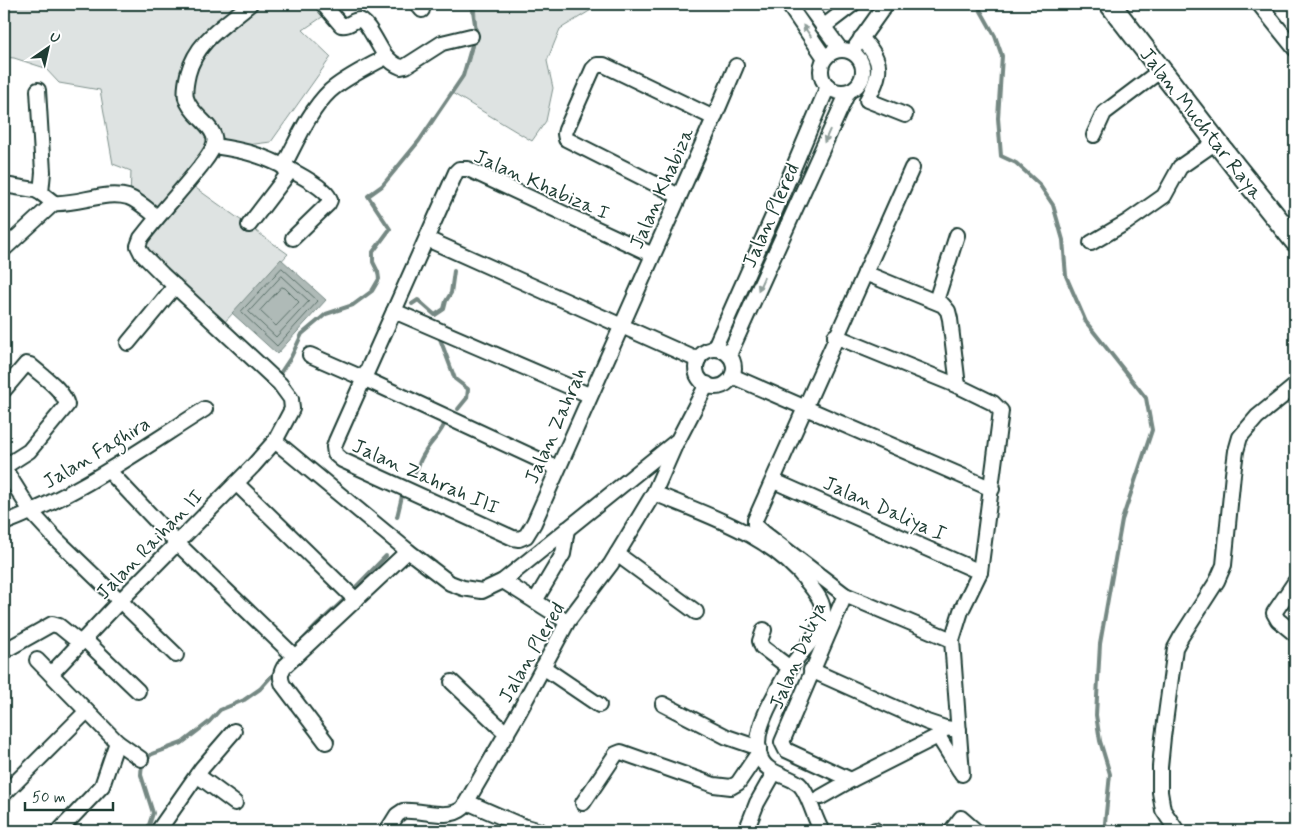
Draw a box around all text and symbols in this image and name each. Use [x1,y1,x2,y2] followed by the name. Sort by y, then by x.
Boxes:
[22,22,72,72] north arrow
[802,24,811,38] one-way arrow
[46,28,64,48] text: U
[1133,42,1269,206] street label: Jalan Muchtar Raya
[624,123,701,253] street label: Jalan Khabiza
[823,129,831,143] one-way arrow
[469,143,613,227] street label: Jalan Khabiza I
[736,159,806,272] street label: Jalan Plered
[757,277,765,291] one-way arrow
[519,363,594,488] street label: Jalan Zahrah
[38,411,156,498] street label: Jalan Faghira
[348,433,503,522] street label: Jalan Zahrah III
[819,470,950,549] street label: Jalan Daliya I
[91,484,210,606] street label: Jalan Raihan II
[493,598,572,708] street label: Jalan Plered
[764,598,833,714] street label: Jalan Daliya
[25,780,112,812] scale bar
[32,788,66,808] text: 50 m

